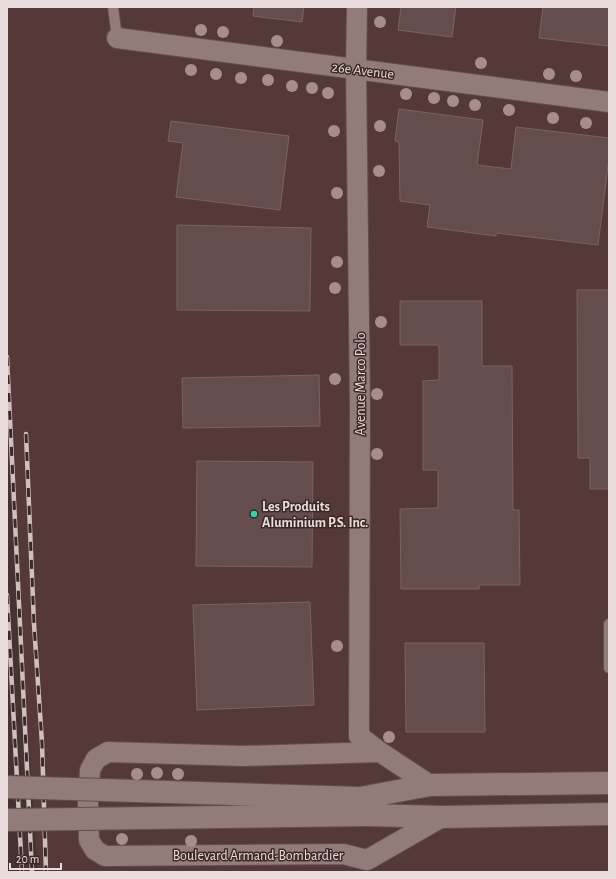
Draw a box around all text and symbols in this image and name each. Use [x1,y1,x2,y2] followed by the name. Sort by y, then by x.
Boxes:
[331,60,395,82] street label: 26e Avenue
[354,332,368,436] street label: Avenue Marco Polo
[262,500,368,530] place label: Les Produits Aluminium P.S. Inc.
[249,509,259,519] marker: Les Produits Aluminium P.S. Inc.
[10,845,61,871] scale bar
[173,849,344,863] street label: Boulevard Armand-Bombardier
[16,853,39,865] text: 20 m

